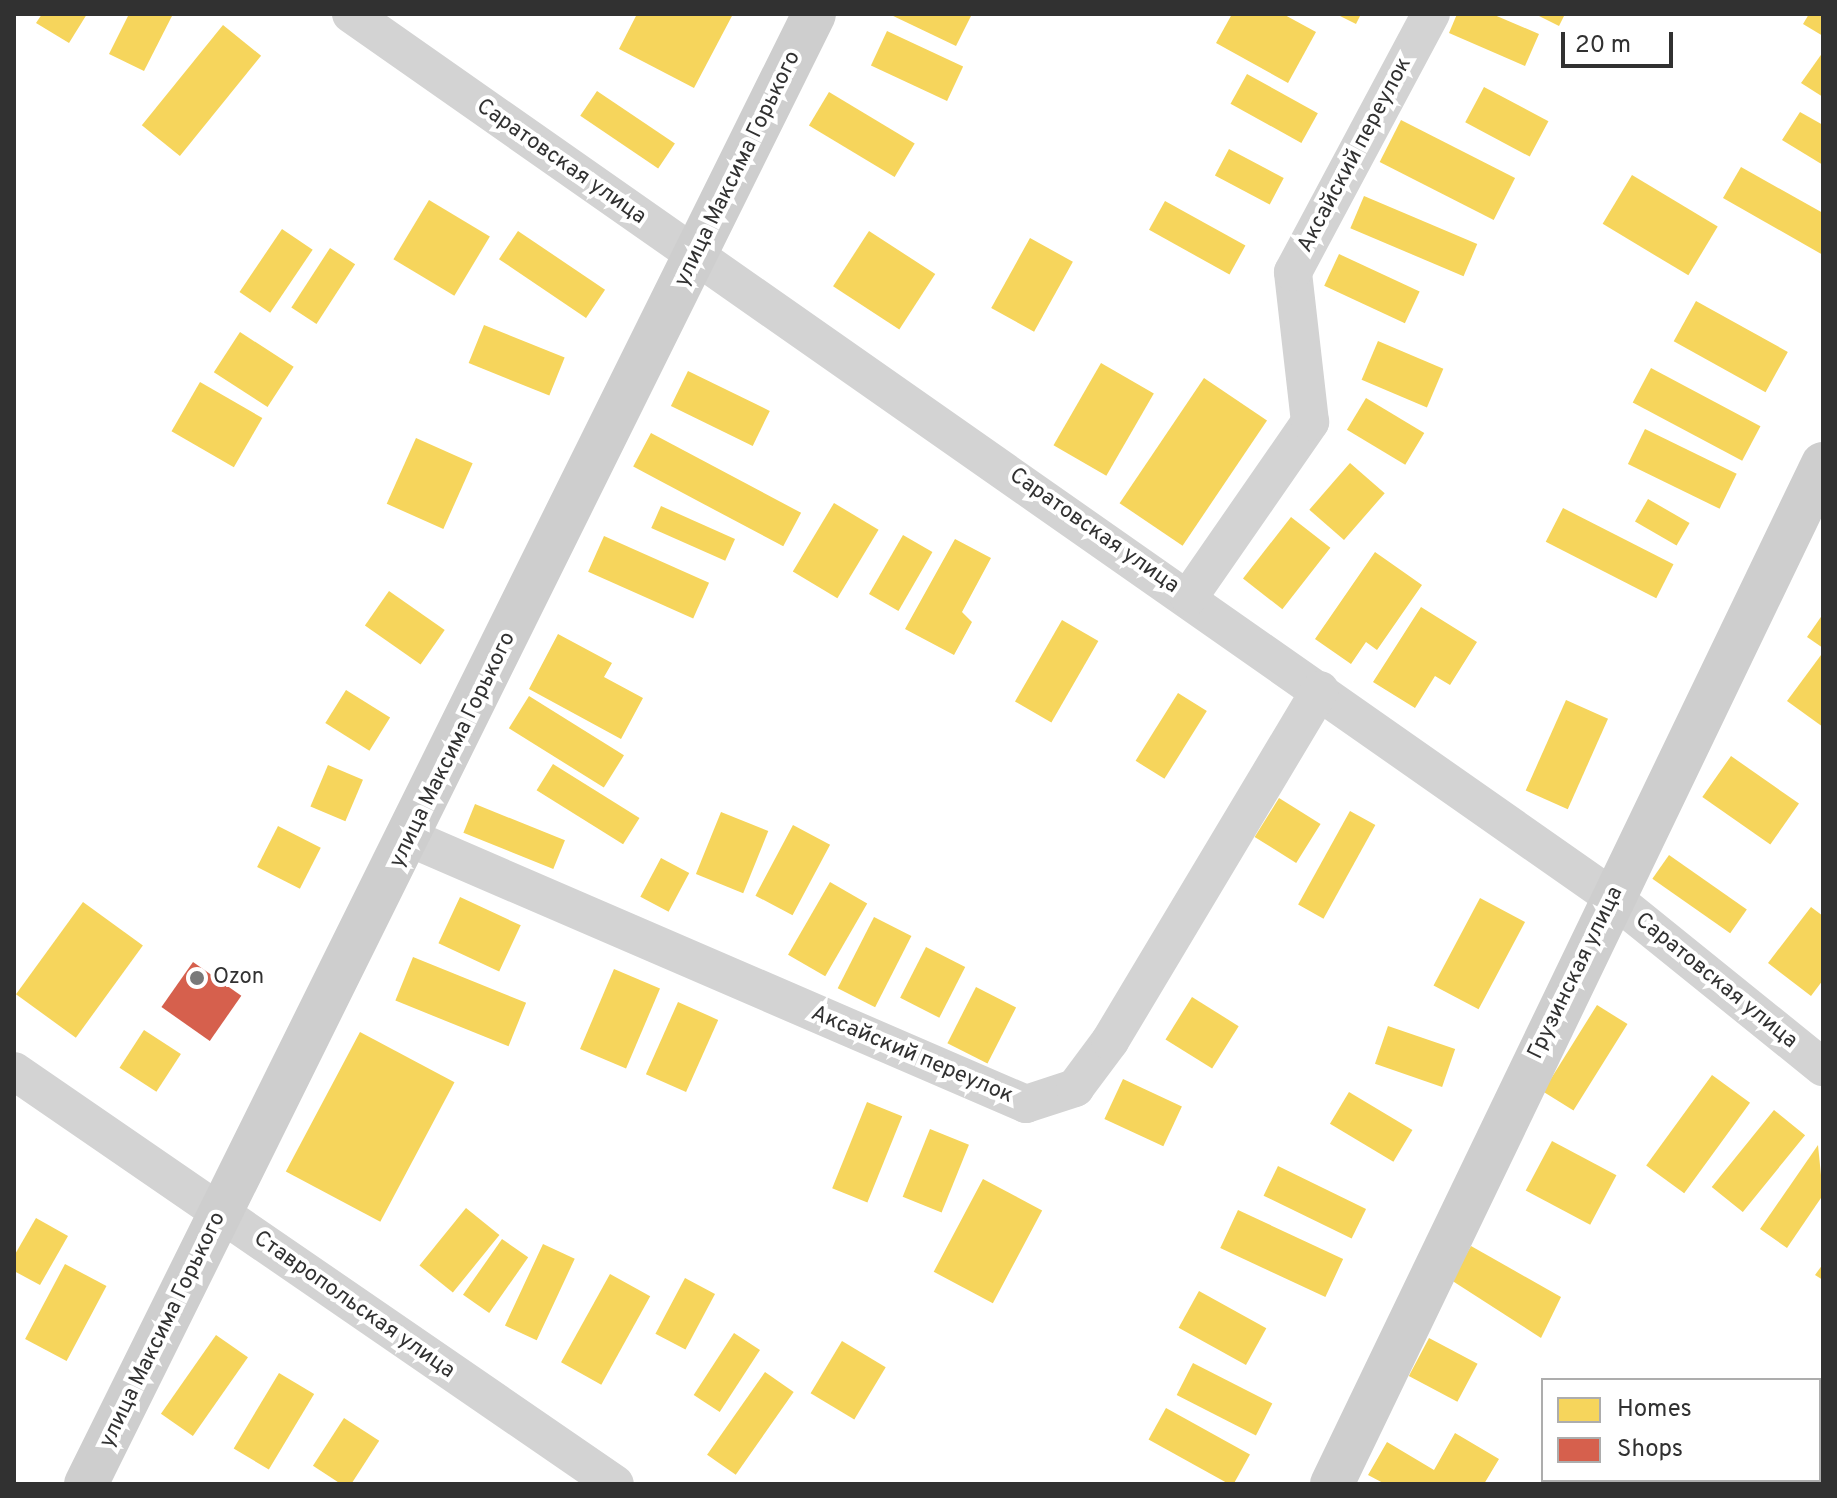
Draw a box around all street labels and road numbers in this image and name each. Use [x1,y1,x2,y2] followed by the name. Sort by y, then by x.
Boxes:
[669,47,807,291] street label: улица Максима Горького
[1292,53,1418,257] street label: Аксайский переулок
[471,94,651,230] street label: Саратовская улица
[1004,463,1184,599] street label: Саратовская улица
[384,628,522,872] street label: улица Максима Горького
[1523,882,1629,1064] street label: Грузинская улица
[1630,907,1802,1055] street label: Саратовская улица
[807,1000,1017,1110] street label: Аксайский переулок
[94,1208,232,1452] street label: улица Максима Горького
[248,1225,460,1385] street label: Ставропольская улица

